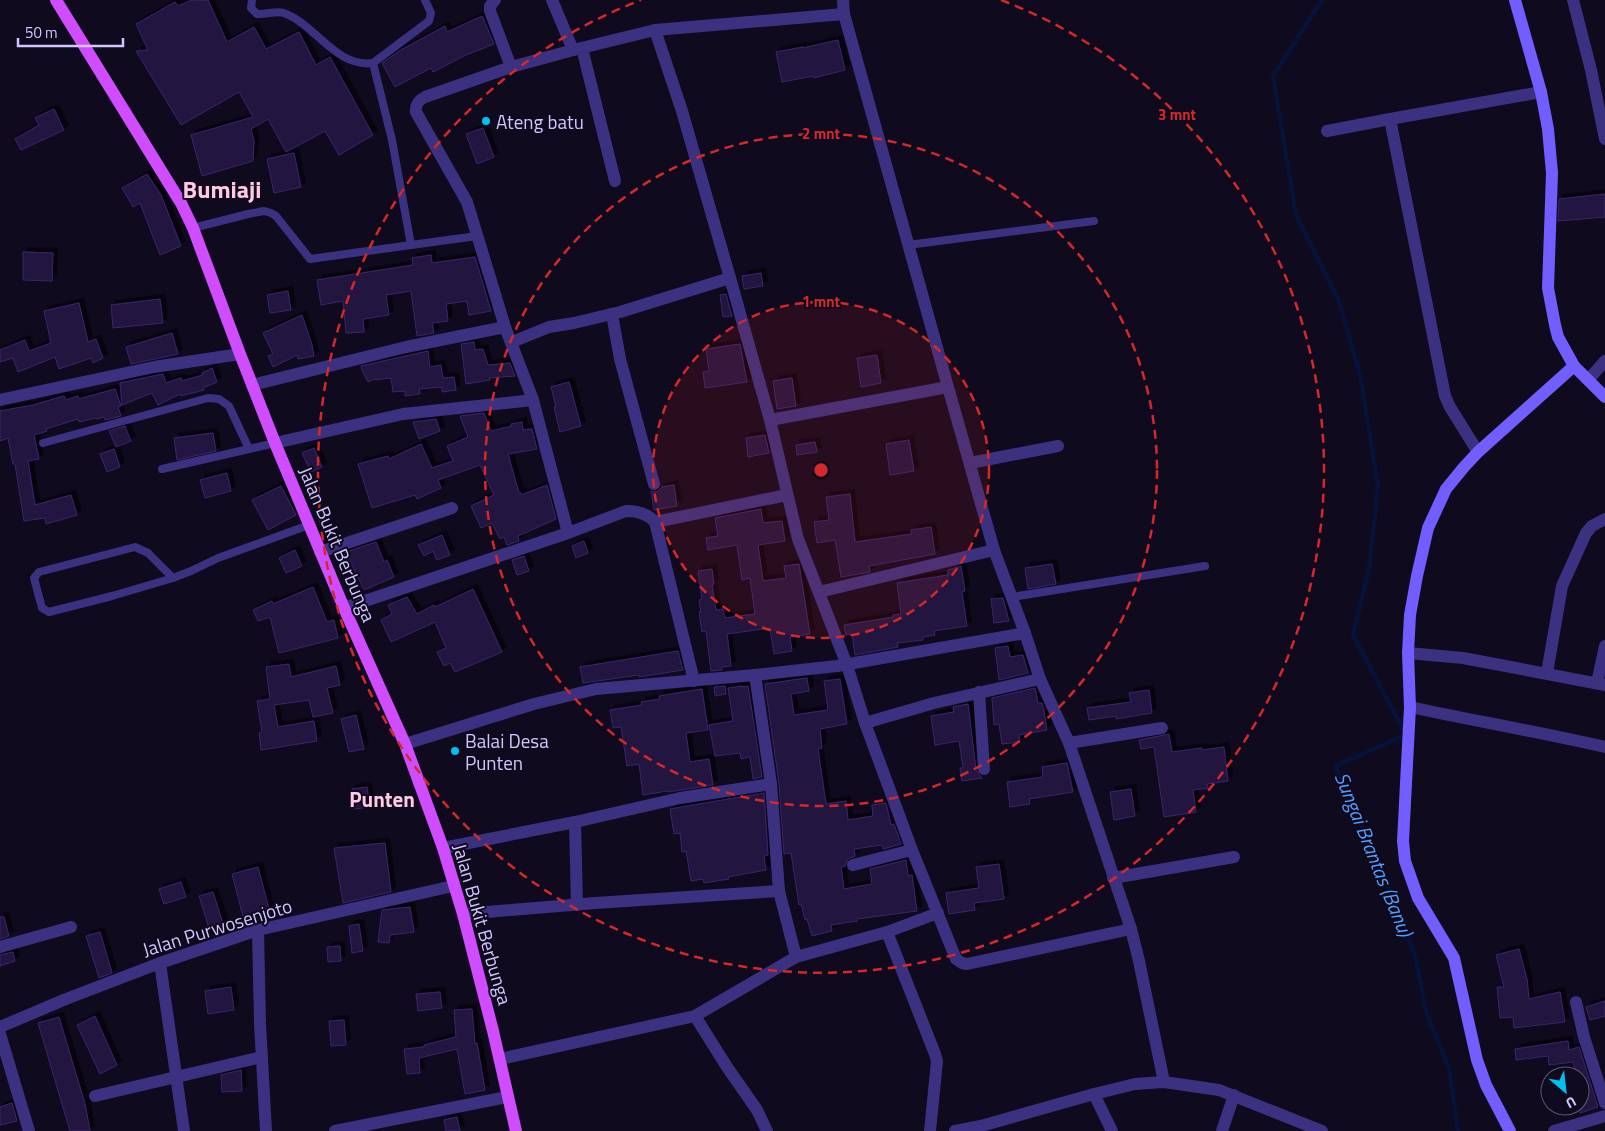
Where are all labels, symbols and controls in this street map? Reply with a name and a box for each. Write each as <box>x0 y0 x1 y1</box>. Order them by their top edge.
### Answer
scale bar <box>18 15 122 47</box>
text: 50 m <box>25 21 58 44</box>
text: 3 mnt <box>1158 103 1197 126</box>
place label: Ateng batu <box>496 107 584 136</box>
marker: Ateng batu <box>480 115 492 127</box>
text: 2 mnt <box>802 122 841 145</box>
district label: Bumiaji <box>183 171 261 207</box>
text: 1 mnt <box>802 290 841 313</box>
centre of rings <box>812 461 830 479</box>
street label: Jalan Bukit Berbunga <box>292 462 384 627</box>
place label: Balai Desa Punten <box>465 726 549 777</box>
marker: Balai Desa Punten <box>449 745 461 757</box>
water label: Sungai Brantas (Banu) <box>1327 767 1422 942</box>
district label: Punten <box>349 783 415 815</box>
street label: Jalan Bukit Berbunga <box>446 840 520 1009</box>
street label: Jalan Purwosenjoto <box>139 890 295 964</box>
north arrow <box>1540 1066 1590 1116</box>
text: U <box>1562 1091 1580 1114</box>

